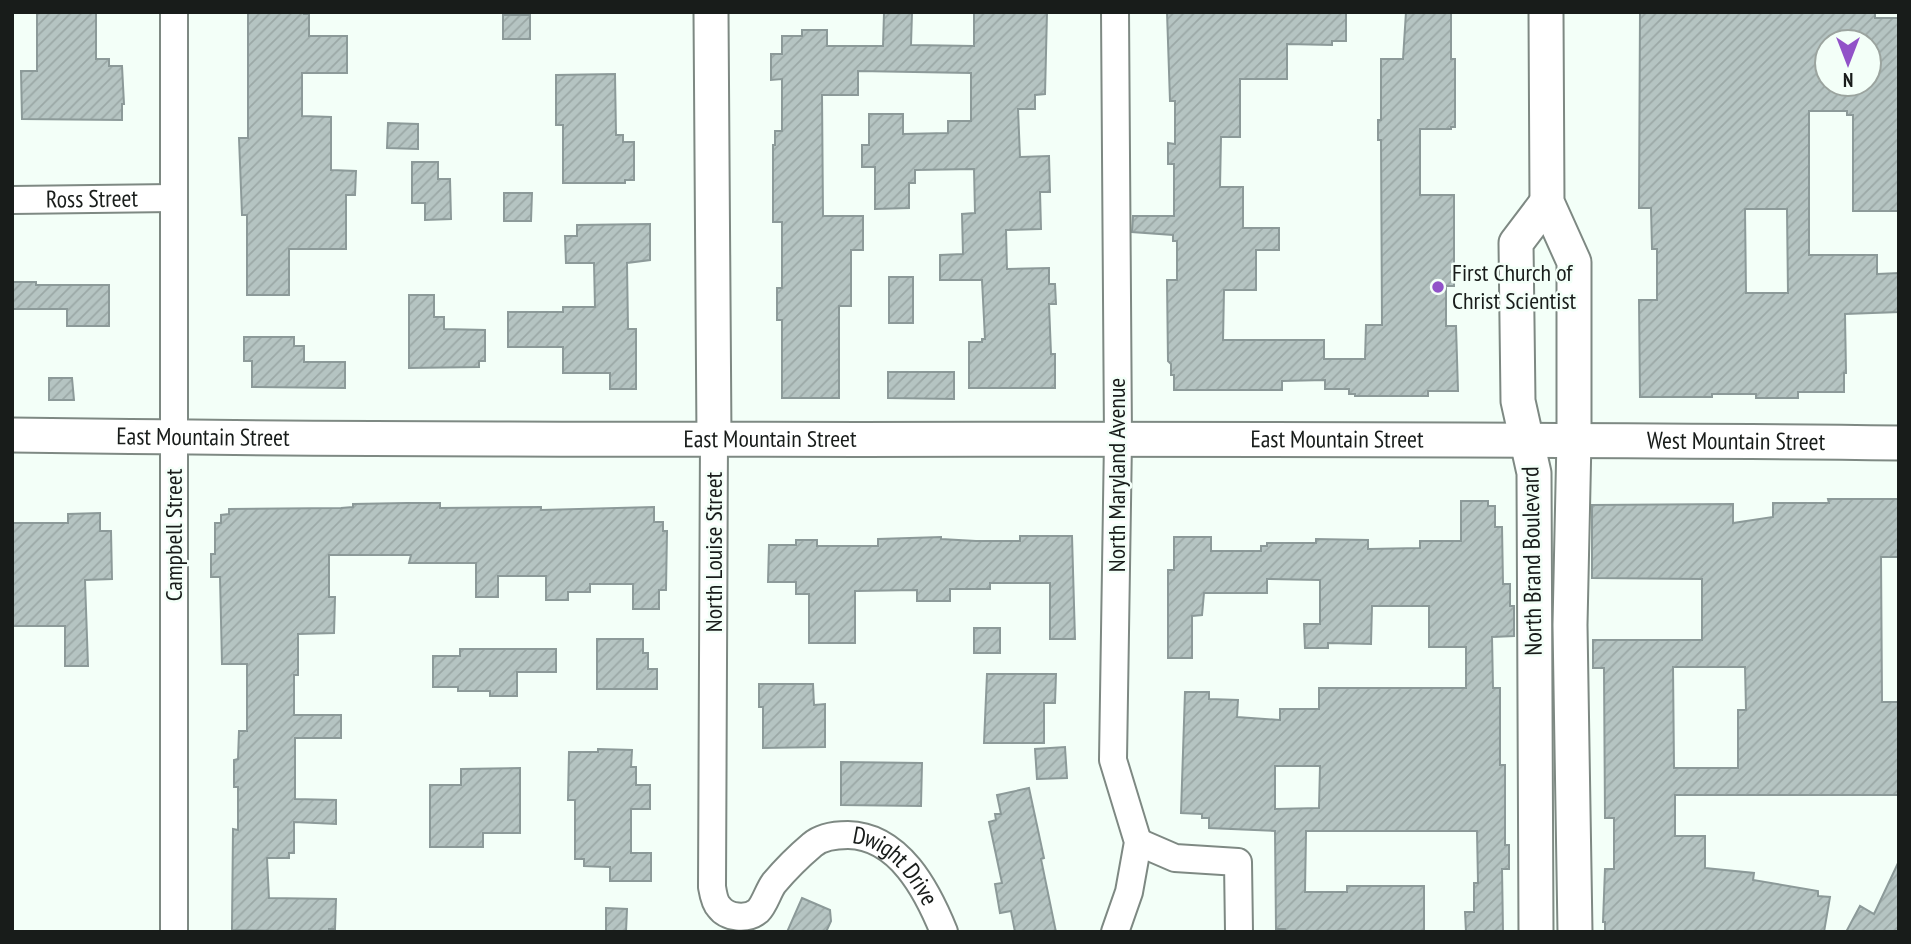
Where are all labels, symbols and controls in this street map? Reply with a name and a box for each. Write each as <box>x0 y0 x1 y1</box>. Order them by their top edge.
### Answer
north arrow <box>1813 28 1883 98</box>
text: N <box>1843 68 1853 92</box>
street label: Ross Street <box>46 182 139 215</box>
place label: First Church of Christ Scientist <box>1452 257 1577 316</box>
marker: First Church of Christ Scientist <box>1430 279 1446 295</box>
street label: North Maryland Avenue <box>1101 378 1132 572</box>
street label: East Mountain Street <box>116 420 290 453</box>
street label: East Mountain Street <box>683 423 857 454</box>
street label: East Mountain Street <box>1250 423 1424 455</box>
street label: West Mountain Street <box>1647 425 1826 457</box>
street label: North Brand Boulevard <box>1514 466 1549 656</box>
street label: Campbell Street <box>158 468 189 601</box>
street label: North Louise Street <box>698 471 729 632</box>
street label: Dwight Drive <box>850 819 945 910</box>

